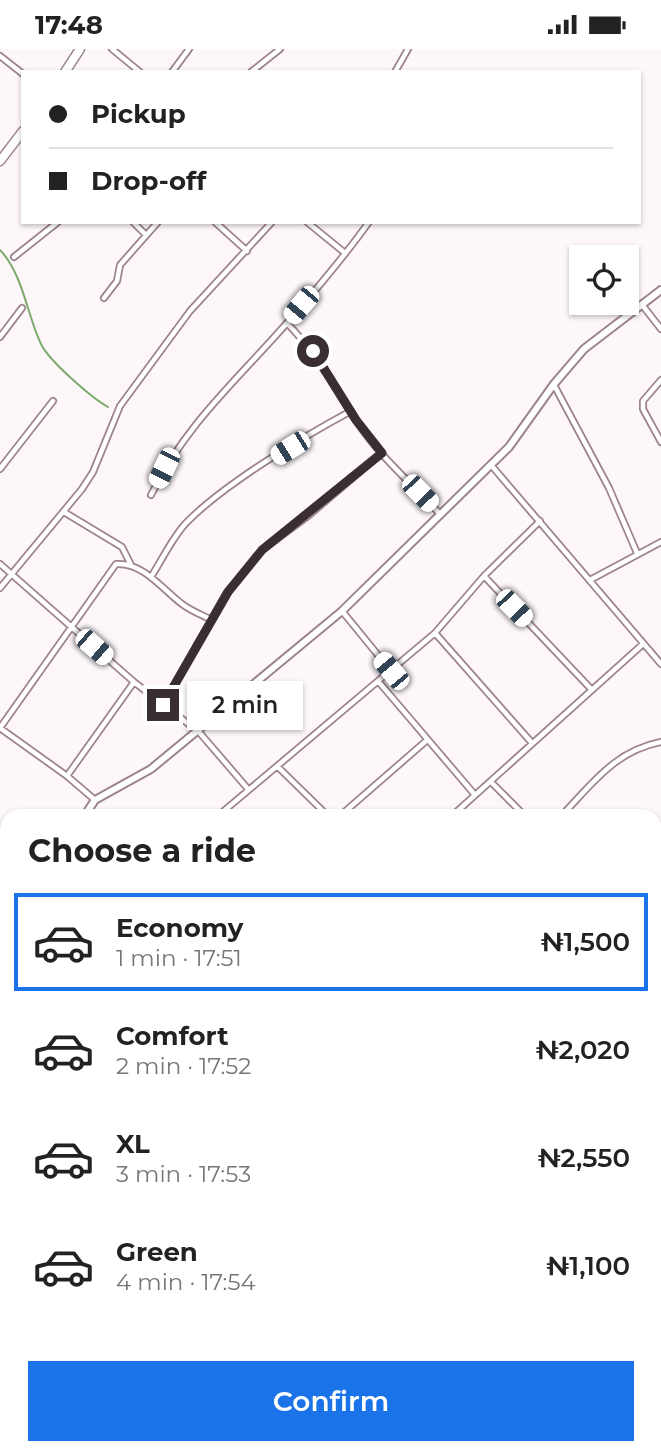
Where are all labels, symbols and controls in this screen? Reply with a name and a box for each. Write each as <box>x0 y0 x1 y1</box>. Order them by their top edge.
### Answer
text: 17:48 <box>35 9 103 41</box>
text: Pickup <box>91 98 186 130</box>
text: Drop-off <box>91 165 206 197</box>
map controls <box>569 245 639 315</box>
button: locate <box>569 245 639 315</box>
car <box>280 282 323 328</box>
route start <box>297 335 329 367</box>
car <box>267 428 314 468</box>
car <box>146 445 183 491</box>
car <box>398 471 443 515</box>
car <box>492 586 537 630</box>
car <box>72 625 117 669</box>
car <box>370 648 413 694</box>
callout: 2 min <box>188 681 303 729</box>
route end <box>147 689 179 721</box>
text: 2 min <box>212 691 278 719</box>
text: Choose a ride <box>28 831 256 870</box>
icon: car <box>32 911 95 974</box>
text: Economy <box>116 912 243 944</box>
text: ₦1,500 <box>540 926 630 958</box>
text: 1 min · 17:51 <box>116 944 242 972</box>
icon: car <box>32 1019 95 1082</box>
text: Comfort <box>116 1020 228 1052</box>
text: ₦2,020 <box>536 1034 630 1066</box>
text: 2 min · 17:52 <box>116 1052 251 1080</box>
icon: car <box>32 1127 95 1190</box>
text: XL <box>116 1128 150 1160</box>
text: ₦2,550 <box>538 1142 630 1174</box>
text: 3 min · 17:53 <box>116 1160 251 1188</box>
icon: car <box>32 1235 95 1298</box>
text: Green <box>116 1236 198 1268</box>
text: ₦1,100 <box>546 1250 630 1282</box>
text: 4 min · 17:54 <box>116 1268 256 1296</box>
button: Confirm <box>28 1361 634 1441</box>

